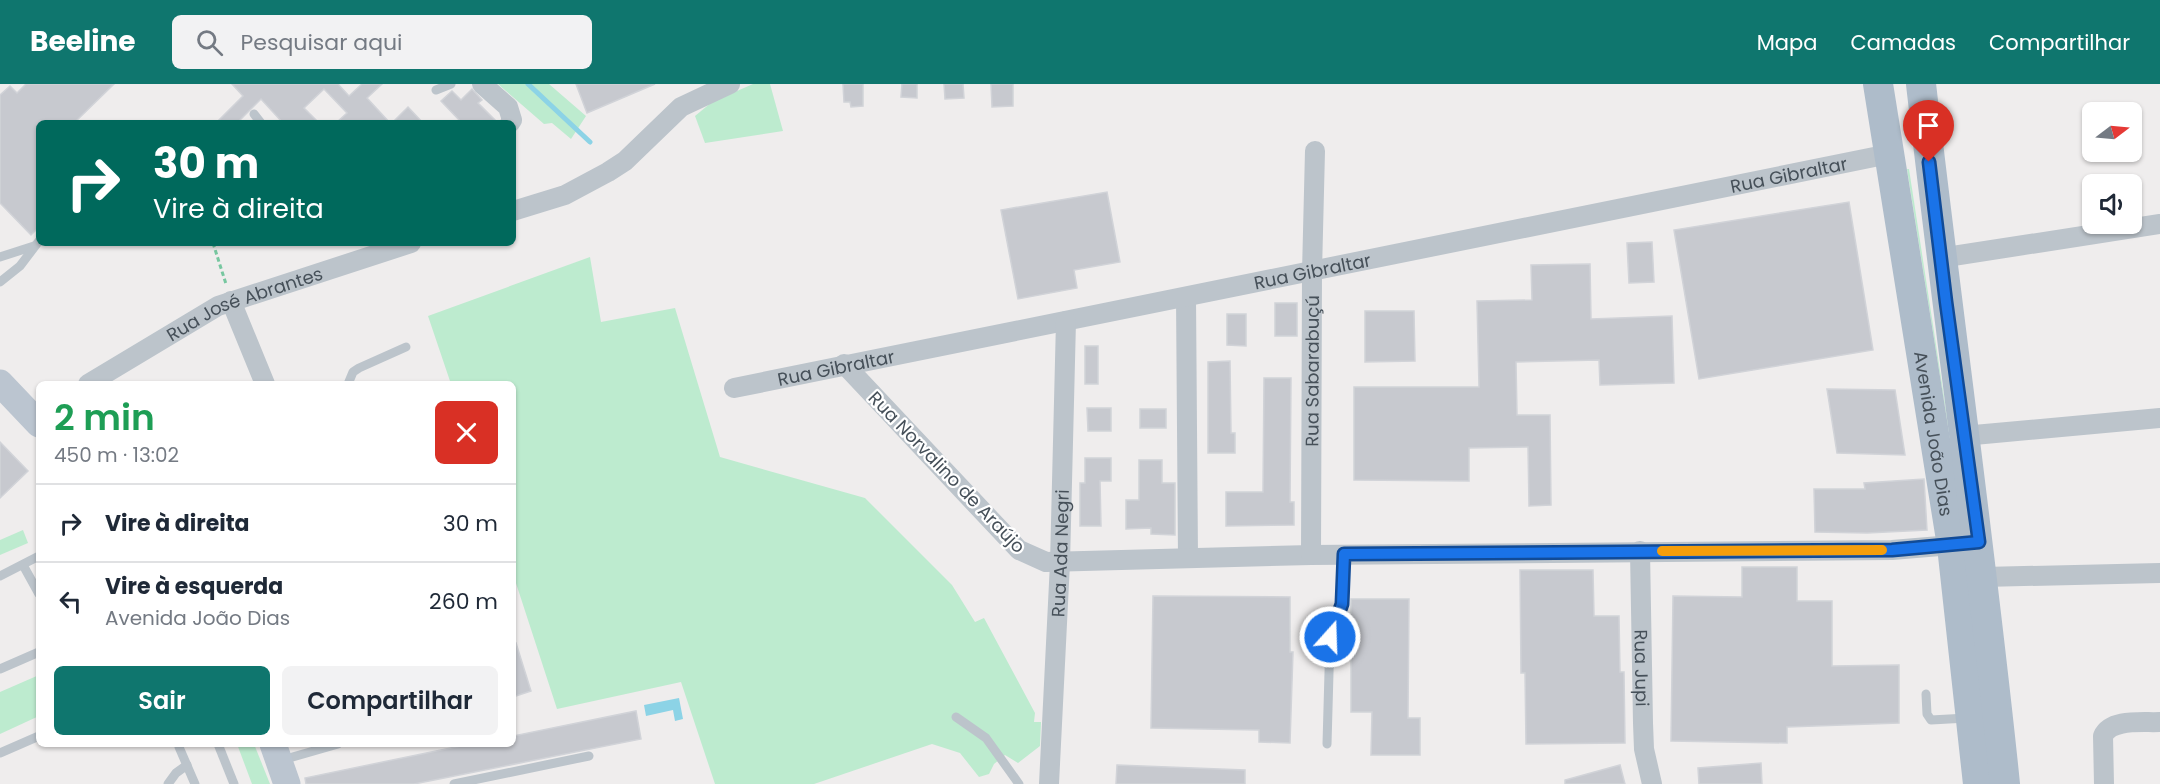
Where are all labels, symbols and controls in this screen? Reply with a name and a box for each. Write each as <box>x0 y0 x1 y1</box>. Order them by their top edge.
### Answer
search box <box>172 15 592 69</box>
text: Beeline <box>30 22 136 61</box>
icon: search <box>193 26 226 59</box>
text: Pesquisar aqui <box>241 27 403 58</box>
text: Mapa <box>1757 28 1817 57</box>
text: Camadas <box>1850 28 1956 57</box>
text: Compartilhar <box>1989 28 2130 57</box>
pin <box>1903 100 1954 162</box>
north arrow <box>2082 102 2142 162</box>
map controls <box>2082 102 2142 234</box>
icon: arrive <box>1912 109 1945 142</box>
text: 30 m <box>153 134 259 193</box>
icon: right <box>54 144 132 222</box>
street label: Rua Gibraltar <box>1728 150 1850 198</box>
button: sound <box>2082 174 2142 234</box>
text: Vire à direita <box>153 190 324 227</box>
street label: Rua Gibraltar <box>1252 247 1373 295</box>
street label: Rua José Abrantes <box>161 260 326 347</box>
street label: Rua Sabarabuçú <box>1299 295 1324 447</box>
street label: Rua Gibraltar <box>775 343 897 391</box>
street label: Avenida João Dias <box>1908 349 1960 518</box>
street label: Rua Norvalino de Araújo <box>863 386 1031 558</box>
text: 2 min <box>54 392 155 443</box>
button: close <box>435 401 498 464</box>
text: 450 m · 13:02 <box>54 441 179 469</box>
street label: Rua Ada Negri <box>1045 489 1074 618</box>
icon: right <box>54 507 87 540</box>
text: Vire à direita <box>105 508 250 539</box>
text: 30 m <box>443 508 498 539</box>
text: Vire à esquerda <box>105 571 283 602</box>
icon: left <box>54 585 87 618</box>
text: 260 m <box>429 586 498 617</box>
text: Avenida João Dias <box>105 604 290 632</box>
position arrow <box>1298 605 1362 669</box>
street label: Rua Jupi <box>1629 629 1655 707</box>
button: Sair <box>54 666 270 735</box>
button: Compartilhar <box>282 666 498 735</box>

